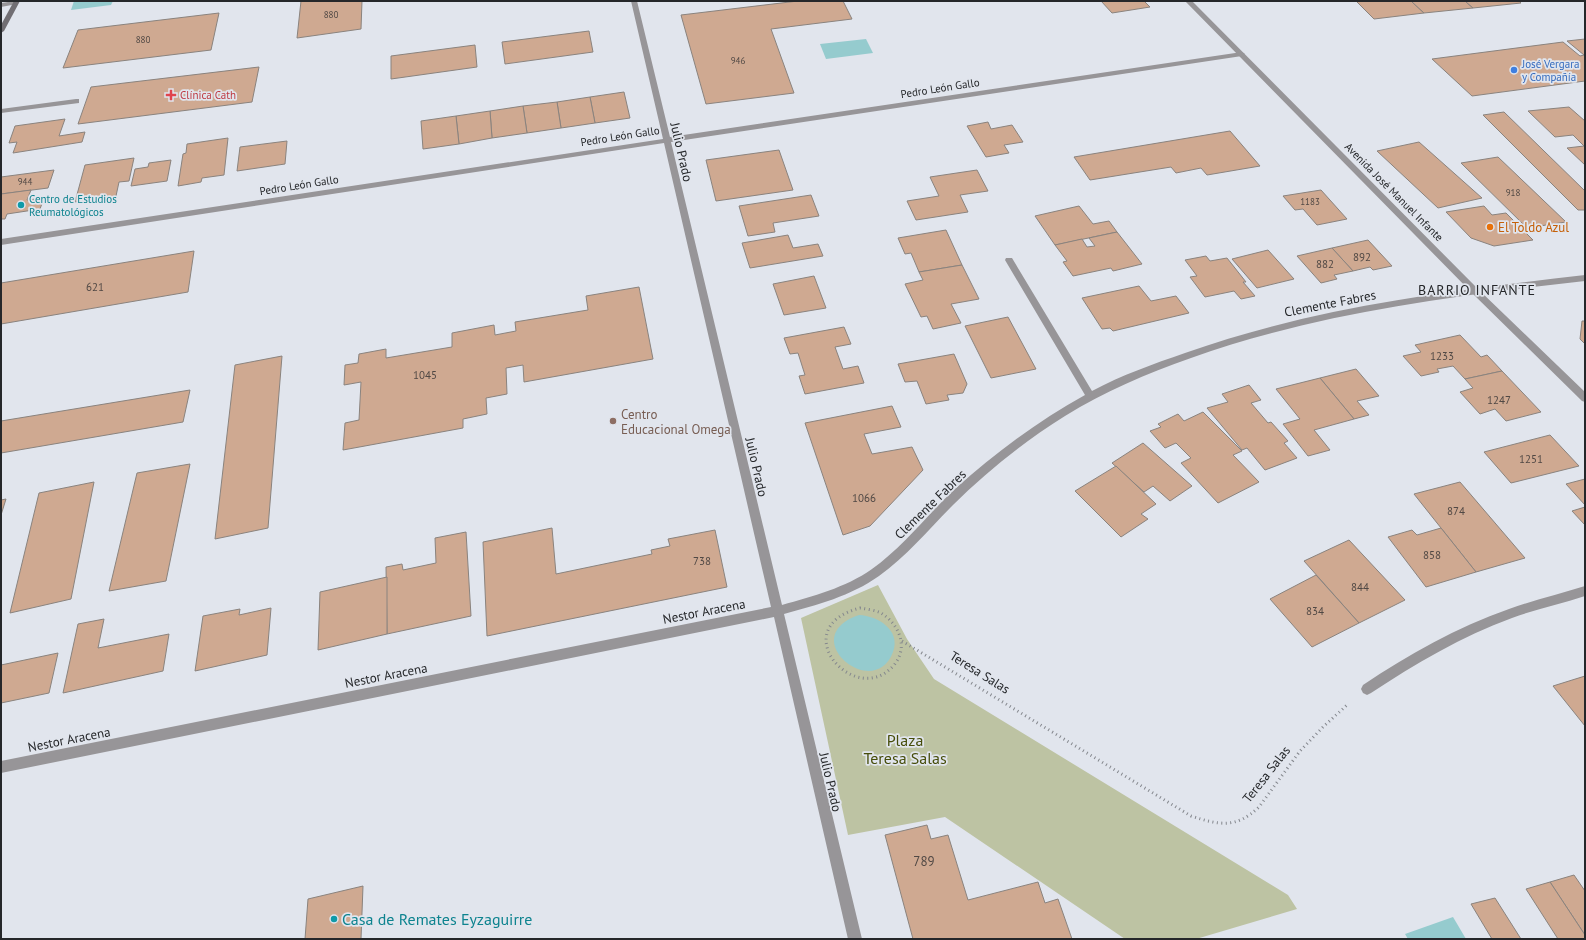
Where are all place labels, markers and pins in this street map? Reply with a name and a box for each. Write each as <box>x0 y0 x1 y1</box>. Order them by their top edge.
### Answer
place label: José Vergara y Compañía <box>1521 57 1579 84</box>
marker: José Vergara y Compañía <box>1509 65 1519 75</box>
place label: Clínica Cath <box>180 88 236 102</box>
marker: Clínica Cath <box>165 89 177 101</box>
place label: Centro de Estudios Reumatológicos <box>29 192 117 219</box>
marker: Centro de Estudios Reumatológicos <box>16 200 26 210</box>
place label: El Toldo Azul <box>1498 219 1569 236</box>
marker: El Toldo Azul <box>1485 222 1495 232</box>
place label: Centro Educacional Omega <box>621 406 731 438</box>
marker: Centro Educacional Omega <box>608 416 618 426</box>
place label: Casa de Remates Eyzaguirre <box>342 909 532 929</box>
marker: Casa de Remates Eyzaguirre <box>329 914 339 924</box>

